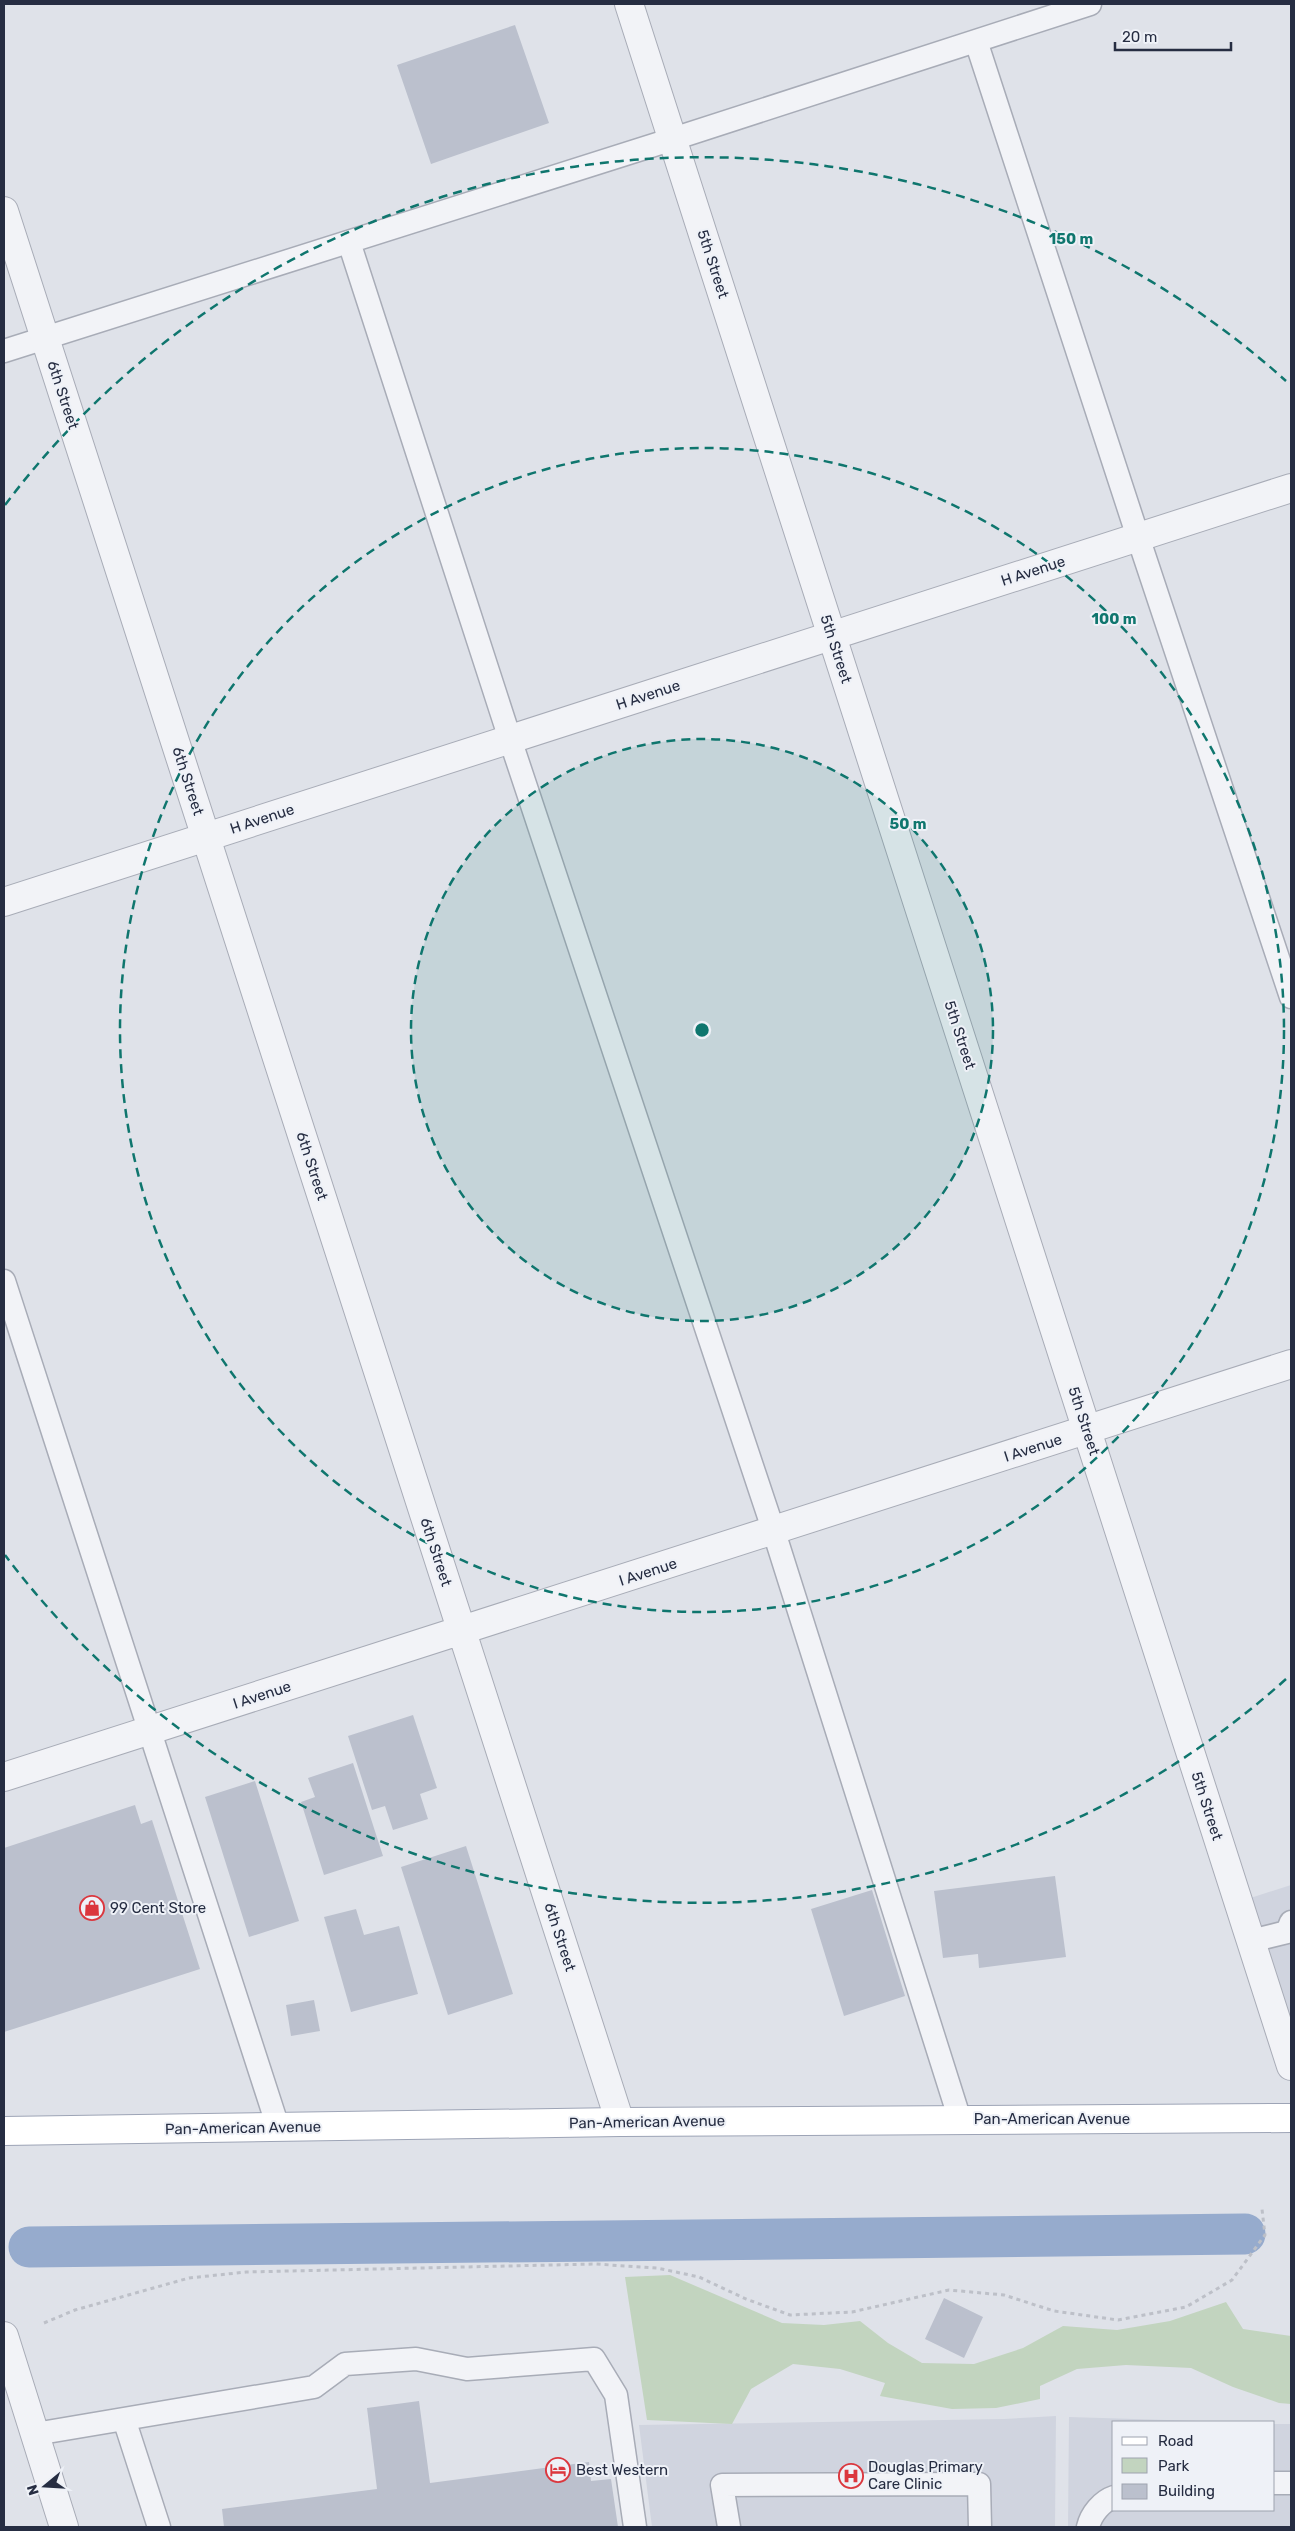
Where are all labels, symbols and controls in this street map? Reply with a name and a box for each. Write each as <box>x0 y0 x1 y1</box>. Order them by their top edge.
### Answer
scale bar <box>1115 20 1231 52</box>
text: 20 m <box>1122 28 1157 46</box>
street label: 5th Street <box>693 227 733 301</box>
text: 150 m <box>1049 230 1093 248</box>
street label: 6th Street <box>43 358 83 432</box>
street label: H Avenue <box>999 552 1067 590</box>
text: 100 m <box>1092 610 1136 628</box>
street label: 5th Street <box>816 612 856 686</box>
street label: H Avenue <box>614 676 682 714</box>
street label: 6th Street <box>168 744 208 818</box>
street label: H Avenue <box>228 800 296 838</box>
text: 50 m <box>890 815 926 833</box>
street label: 5th Street <box>940 998 980 1072</box>
centre of rings <box>693 1021 711 1039</box>
street label: 6th Street <box>292 1129 332 1203</box>
street label: 5th Street <box>1064 1384 1104 1458</box>
street label: I Avenue <box>1002 1430 1064 1466</box>
street label: 6th Street <box>416 1515 456 1589</box>
street label: I Avenue <box>617 1554 679 1590</box>
street label: I Avenue <box>231 1677 293 1713</box>
street label: 5th Street <box>1187 1769 1227 1843</box>
shop icon: 99 Cent Store <box>79 1895 105 1921</box>
place label: 99 Cent Store <box>110 1899 206 1917</box>
street label: 6th Street <box>540 1900 580 1974</box>
street label: Pan-American Avenue <box>974 2110 1130 2128</box>
street label: Pan-American Avenue <box>569 2112 725 2132</box>
street label: Pan-American Avenue <box>165 2118 321 2138</box>
legend <box>1112 2421 1275 2511</box>
text: Road <box>1158 2432 1194 2450</box>
hotel icon: Best Western <box>545 2457 571 2483</box>
text: Park <box>1158 2457 1189 2475</box>
place label: Douglas Primary Care Clinic <box>868 2458 983 2493</box>
north arrow <box>20 2461 70 2511</box>
place label: Best Western <box>576 2461 668 2479</box>
hospital icon: Douglas Primary Care Clinic <box>838 2463 864 2489</box>
text: N <box>23 2482 43 2497</box>
text: Building <box>1158 2482 1215 2500</box>

